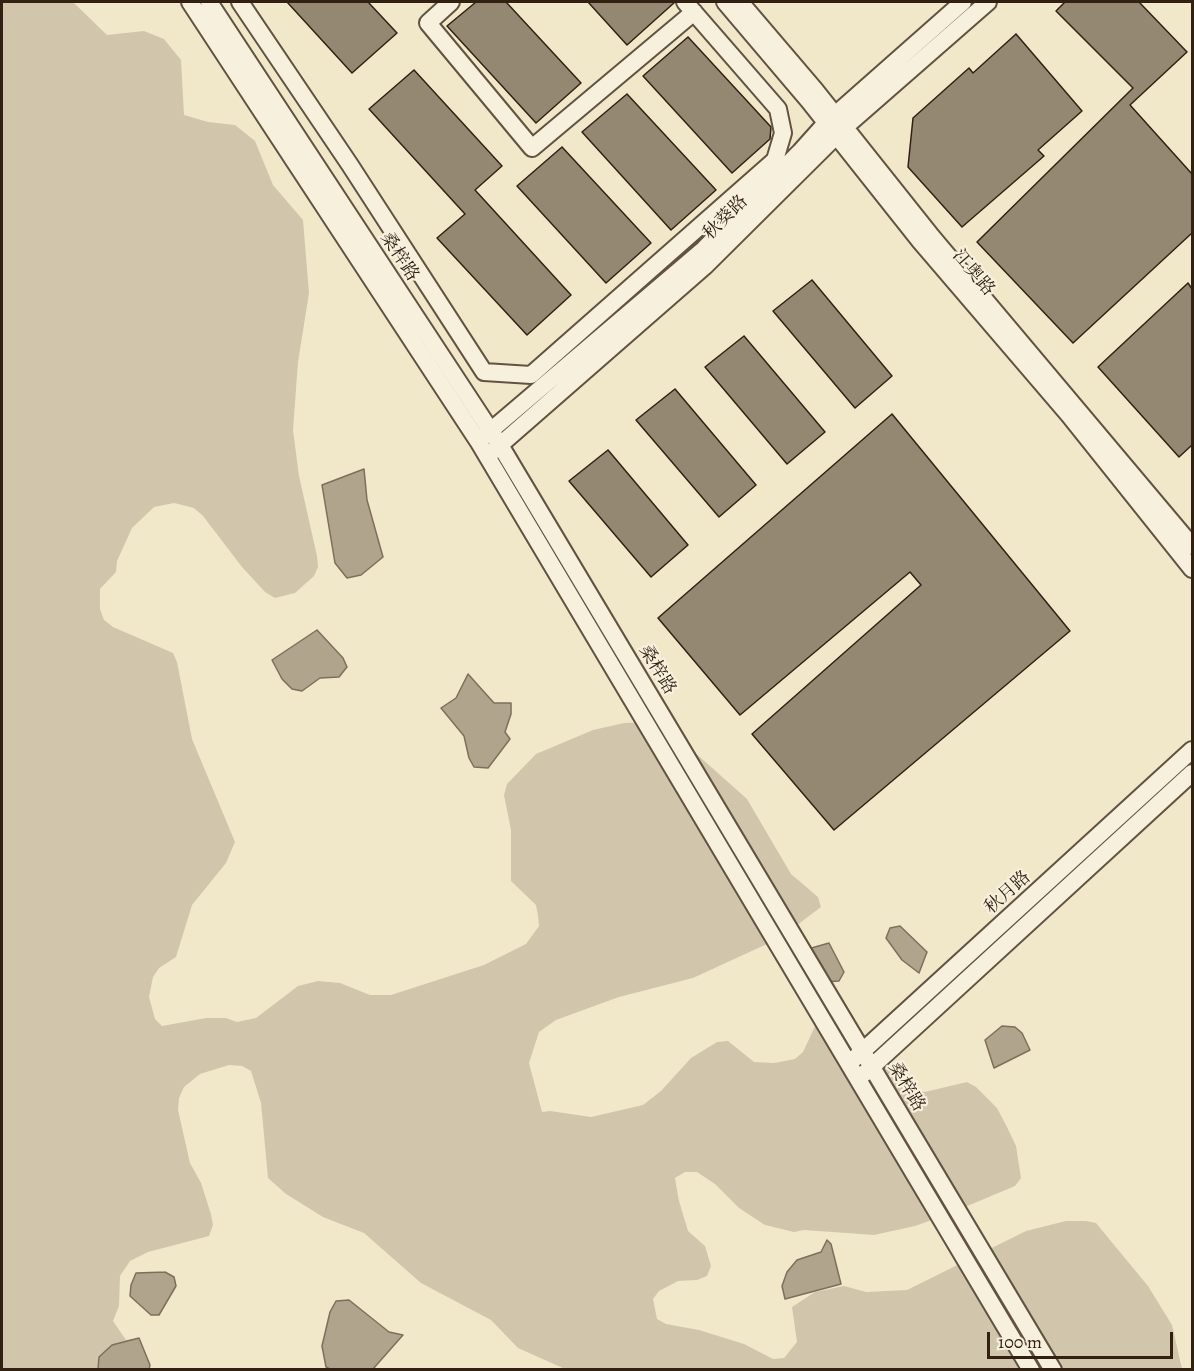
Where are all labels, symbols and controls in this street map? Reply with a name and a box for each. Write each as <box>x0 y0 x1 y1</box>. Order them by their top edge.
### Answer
street label: 秋葵路 <box>699 191 753 245</box>
street label: 桑梓路 <box>375 228 423 286</box>
street label: 江奥路 <box>947 245 999 301</box>
street label: 桑梓路 <box>634 641 680 699</box>
street label: 秋月路 <box>981 867 1035 919</box>
street label: 桑梓路 <box>883 1058 929 1116</box>
scale bar <box>990 1320 1176 1358</box>
text: 100 m <box>998 1330 1042 1354</box>

